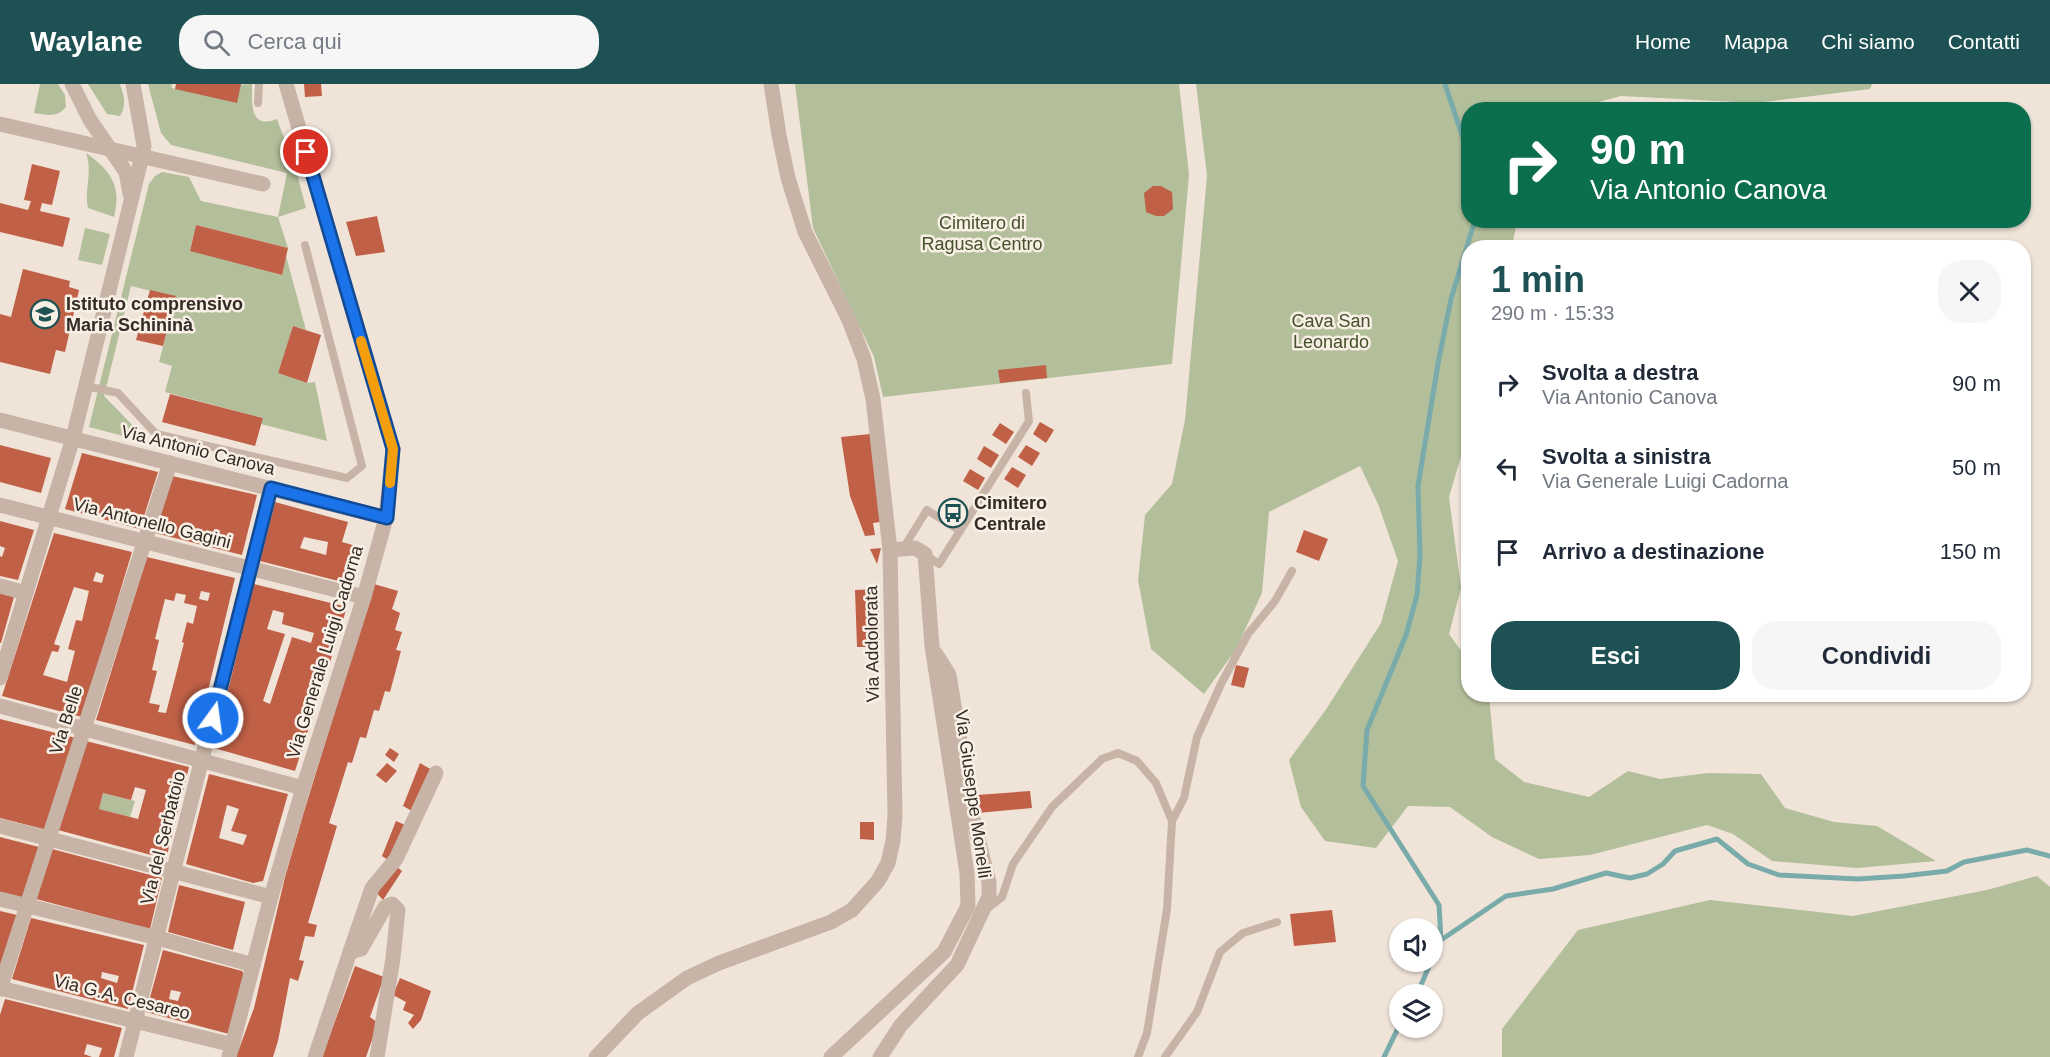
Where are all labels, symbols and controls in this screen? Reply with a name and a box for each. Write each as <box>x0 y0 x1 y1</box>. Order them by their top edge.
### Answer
search box <box>179 15 599 69</box>
text: Waylane <box>30 26 143 57</box>
icon: search <box>200 26 233 59</box>
text: Cerca qui <box>248 29 342 54</box>
text: Home <box>1635 30 1691 53</box>
text: Mappa <box>1724 30 1788 53</box>
text: Chi siamo <box>1821 30 1915 53</box>
text: Contatti <box>1948 30 2020 53</box>
pin <box>280 126 331 177</box>
icon: right <box>1491 126 1569 204</box>
text: 90 m <box>1590 126 1686 173</box>
icon: arrive <box>289 135 322 168</box>
text: Via Antonio Canova <box>1590 175 1827 205</box>
park label: Cimitero di Ragusa Centro <box>921 213 1043 254</box>
text: 1 min <box>1491 259 1585 300</box>
button: close <box>1938 260 2001 323</box>
place label: Istituto comprensivo Maria Schininà <box>66 294 243 335</box>
school or university icon: Istituto comprensivo Maria Schininà <box>29 298 61 330</box>
text: 290 m · 15:33 <box>1491 302 1614 324</box>
park label: Cava San Leonardo <box>1291 311 1371 352</box>
text: Svolta a destra <box>1542 360 1699 385</box>
icon: right <box>1491 368 1524 401</box>
text: 90 m <box>1952 371 2001 396</box>
text: Via Antonio Canova <box>1542 386 1717 408</box>
street label: Via Antonio Canova <box>119 421 278 479</box>
text: Svolta a sinistra <box>1542 444 1711 469</box>
icon: left <box>1491 452 1524 485</box>
text: 50 m <box>1952 455 2001 480</box>
text: Via Generale Luigi Cadorna <box>1542 470 1788 492</box>
place label: Cimitero Centrale <box>974 493 1047 534</box>
street label: Via Antonello Gagini <box>71 494 233 552</box>
bus stop icon: Cimitero Centrale <box>937 497 969 529</box>
icon: arrive <box>1491 536 1524 569</box>
text: Arrivo a destinazione <box>1542 539 1765 564</box>
text: 150 m <box>1940 539 2001 564</box>
street label: Via Generale Luigi Cadorna <box>283 542 367 761</box>
street label: Via Addolorata <box>861 584 883 703</box>
button: Esci <box>1491 621 1740 690</box>
button: Condividi <box>1752 621 2001 690</box>
street label: Via Belle <box>46 683 86 757</box>
position arrow <box>181 686 245 750</box>
street label: Via Giuseppe Monelli <box>951 709 995 879</box>
street label: Via del Serbatoio <box>137 769 189 907</box>
map controls <box>1389 918 1443 1038</box>
button: sound <box>1389 918 1443 972</box>
street label: Via G.A. Cesareo <box>52 970 192 1024</box>
button: layers <box>1389 984 1443 1038</box>

